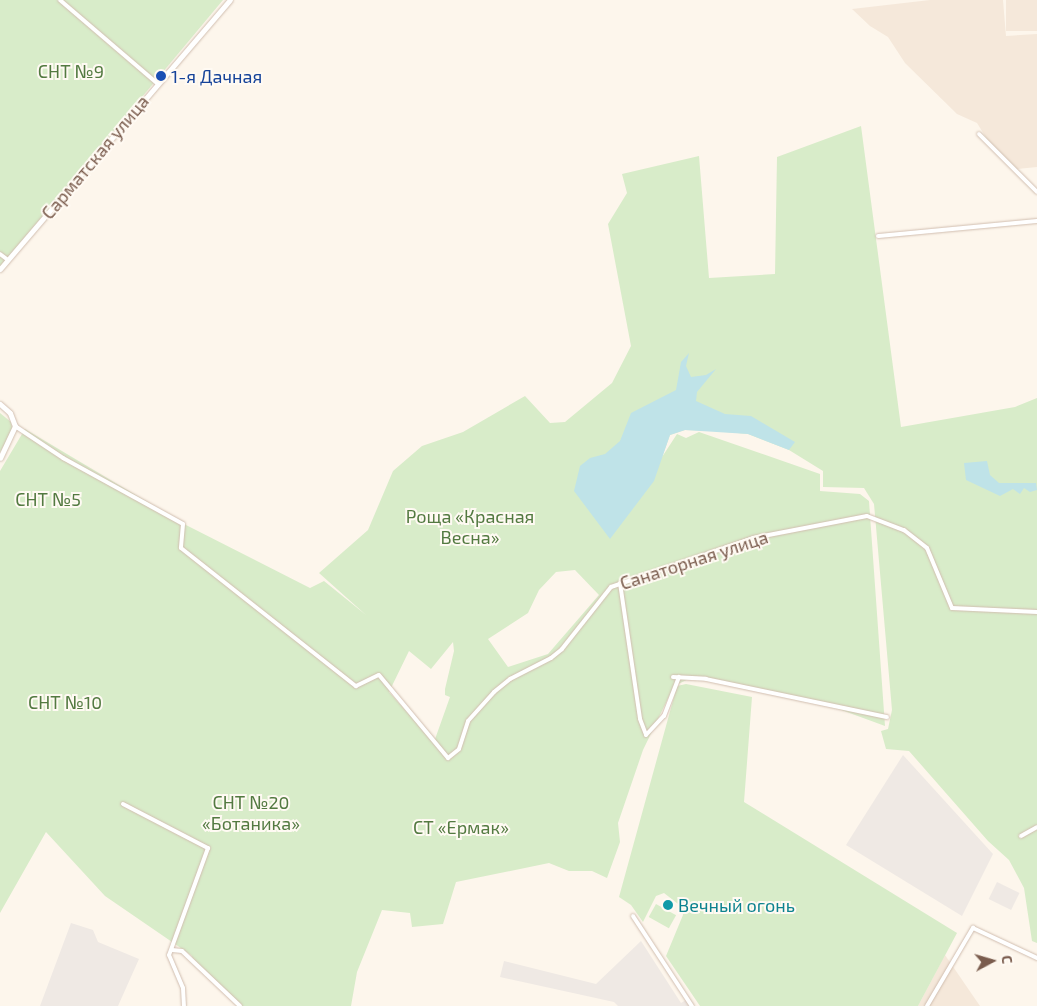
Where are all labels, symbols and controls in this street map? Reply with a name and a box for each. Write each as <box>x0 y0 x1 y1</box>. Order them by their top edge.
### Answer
park label: СНТ №9 <box>38 60 104 82</box>
place label: 1-я Дачная <box>171 65 262 87</box>
marker: 1-я Дачная <box>155 70 167 82</box>
street label: Сарматская улица <box>37 91 153 223</box>
park label: СНТ №5 <box>15 488 81 510</box>
park label: Роща «Красная Весна» <box>406 506 534 548</box>
street label: Санаторная улица <box>617 526 771 594</box>
park label: СНТ №10 <box>28 691 102 713</box>
park label: СНТ №20 «Ботаника» <box>202 792 300 834</box>
park label: СТ «Ермак» <box>413 816 509 838</box>
place label: Вечный огонь <box>678 894 795 916</box>
marker: Вечный огонь <box>662 899 674 911</box>
north arrow <box>967 936 1017 986</box>
text: С <box>999 954 1016 964</box>

